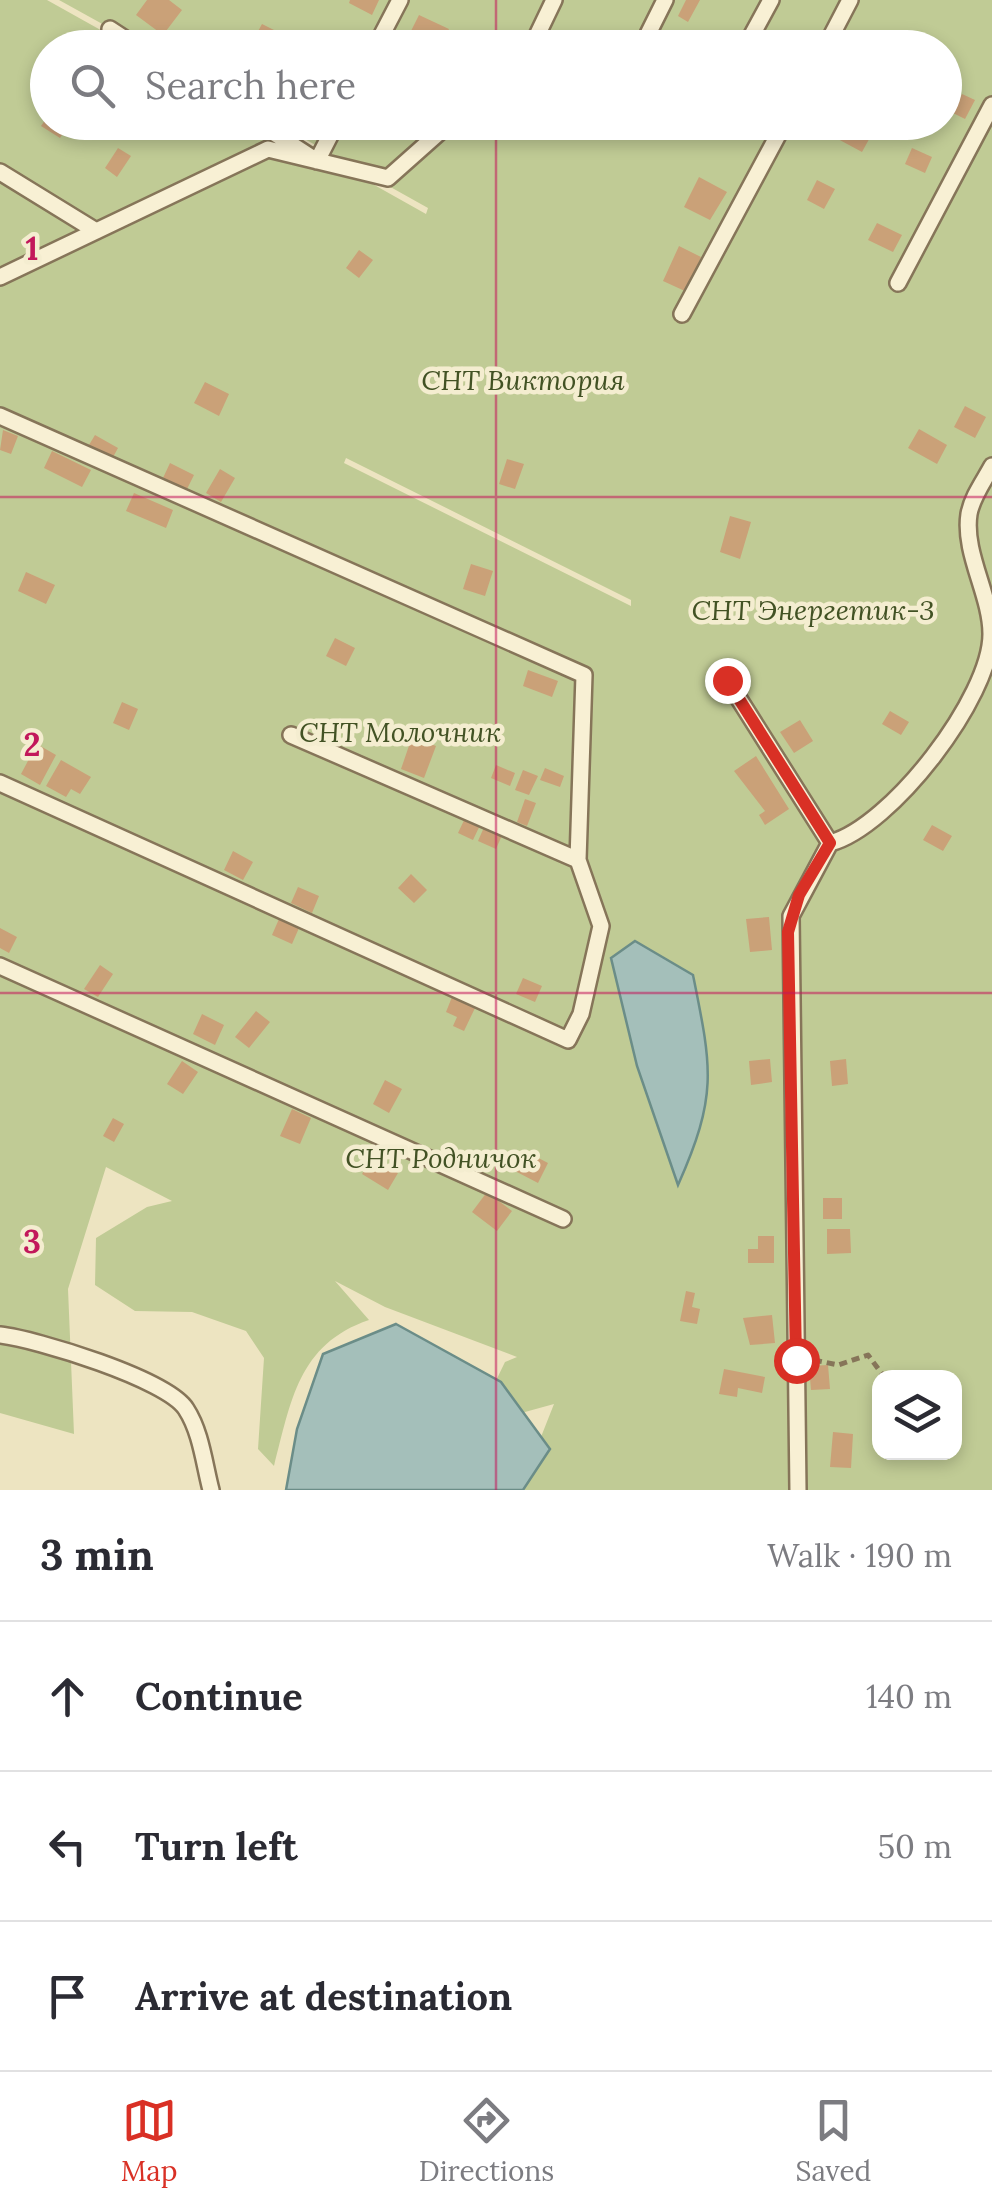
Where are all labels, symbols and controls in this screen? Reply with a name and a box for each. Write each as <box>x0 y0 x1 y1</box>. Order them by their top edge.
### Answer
search box <box>30 30 962 140</box>
icon: search <box>65 58 120 113</box>
text: Search here <box>145 61 356 109</box>
text: 1 <box>26 228 39 269</box>
park label: СНТ Виктория <box>421 362 625 398</box>
park label: СНТ Энергетик-3 <box>692 592 934 628</box>
route end <box>705 658 751 704</box>
park label: СНТ Молочник <box>299 714 501 750</box>
text: 2 <box>23 724 41 765</box>
park label: СНТ Родничок <box>345 1140 537 1176</box>
text: 3 <box>23 1221 41 1262</box>
route start <box>774 1338 820 1384</box>
map controls <box>872 1370 962 1460</box>
button: layers <box>872 1370 962 1460</box>
text: 3 min <box>40 1528 154 1582</box>
text: Walk · 190 m <box>767 1535 952 1576</box>
icon: ahead <box>40 1669 95 1724</box>
text: Continue <box>135 1672 303 1720</box>
text: 140 m <box>866 1676 952 1717</box>
icon: left <box>40 1819 95 1874</box>
text: Turn left <box>135 1822 298 1870</box>
text: 50 m <box>878 1826 952 1867</box>
icon: arrive <box>40 1969 95 2024</box>
text: Arrive at destination <box>135 1972 512 2020</box>
tab: Map <box>121 2093 178 2189</box>
tab: Directions <box>419 2093 554 2189</box>
tab: Saved <box>796 2093 871 2189</box>

